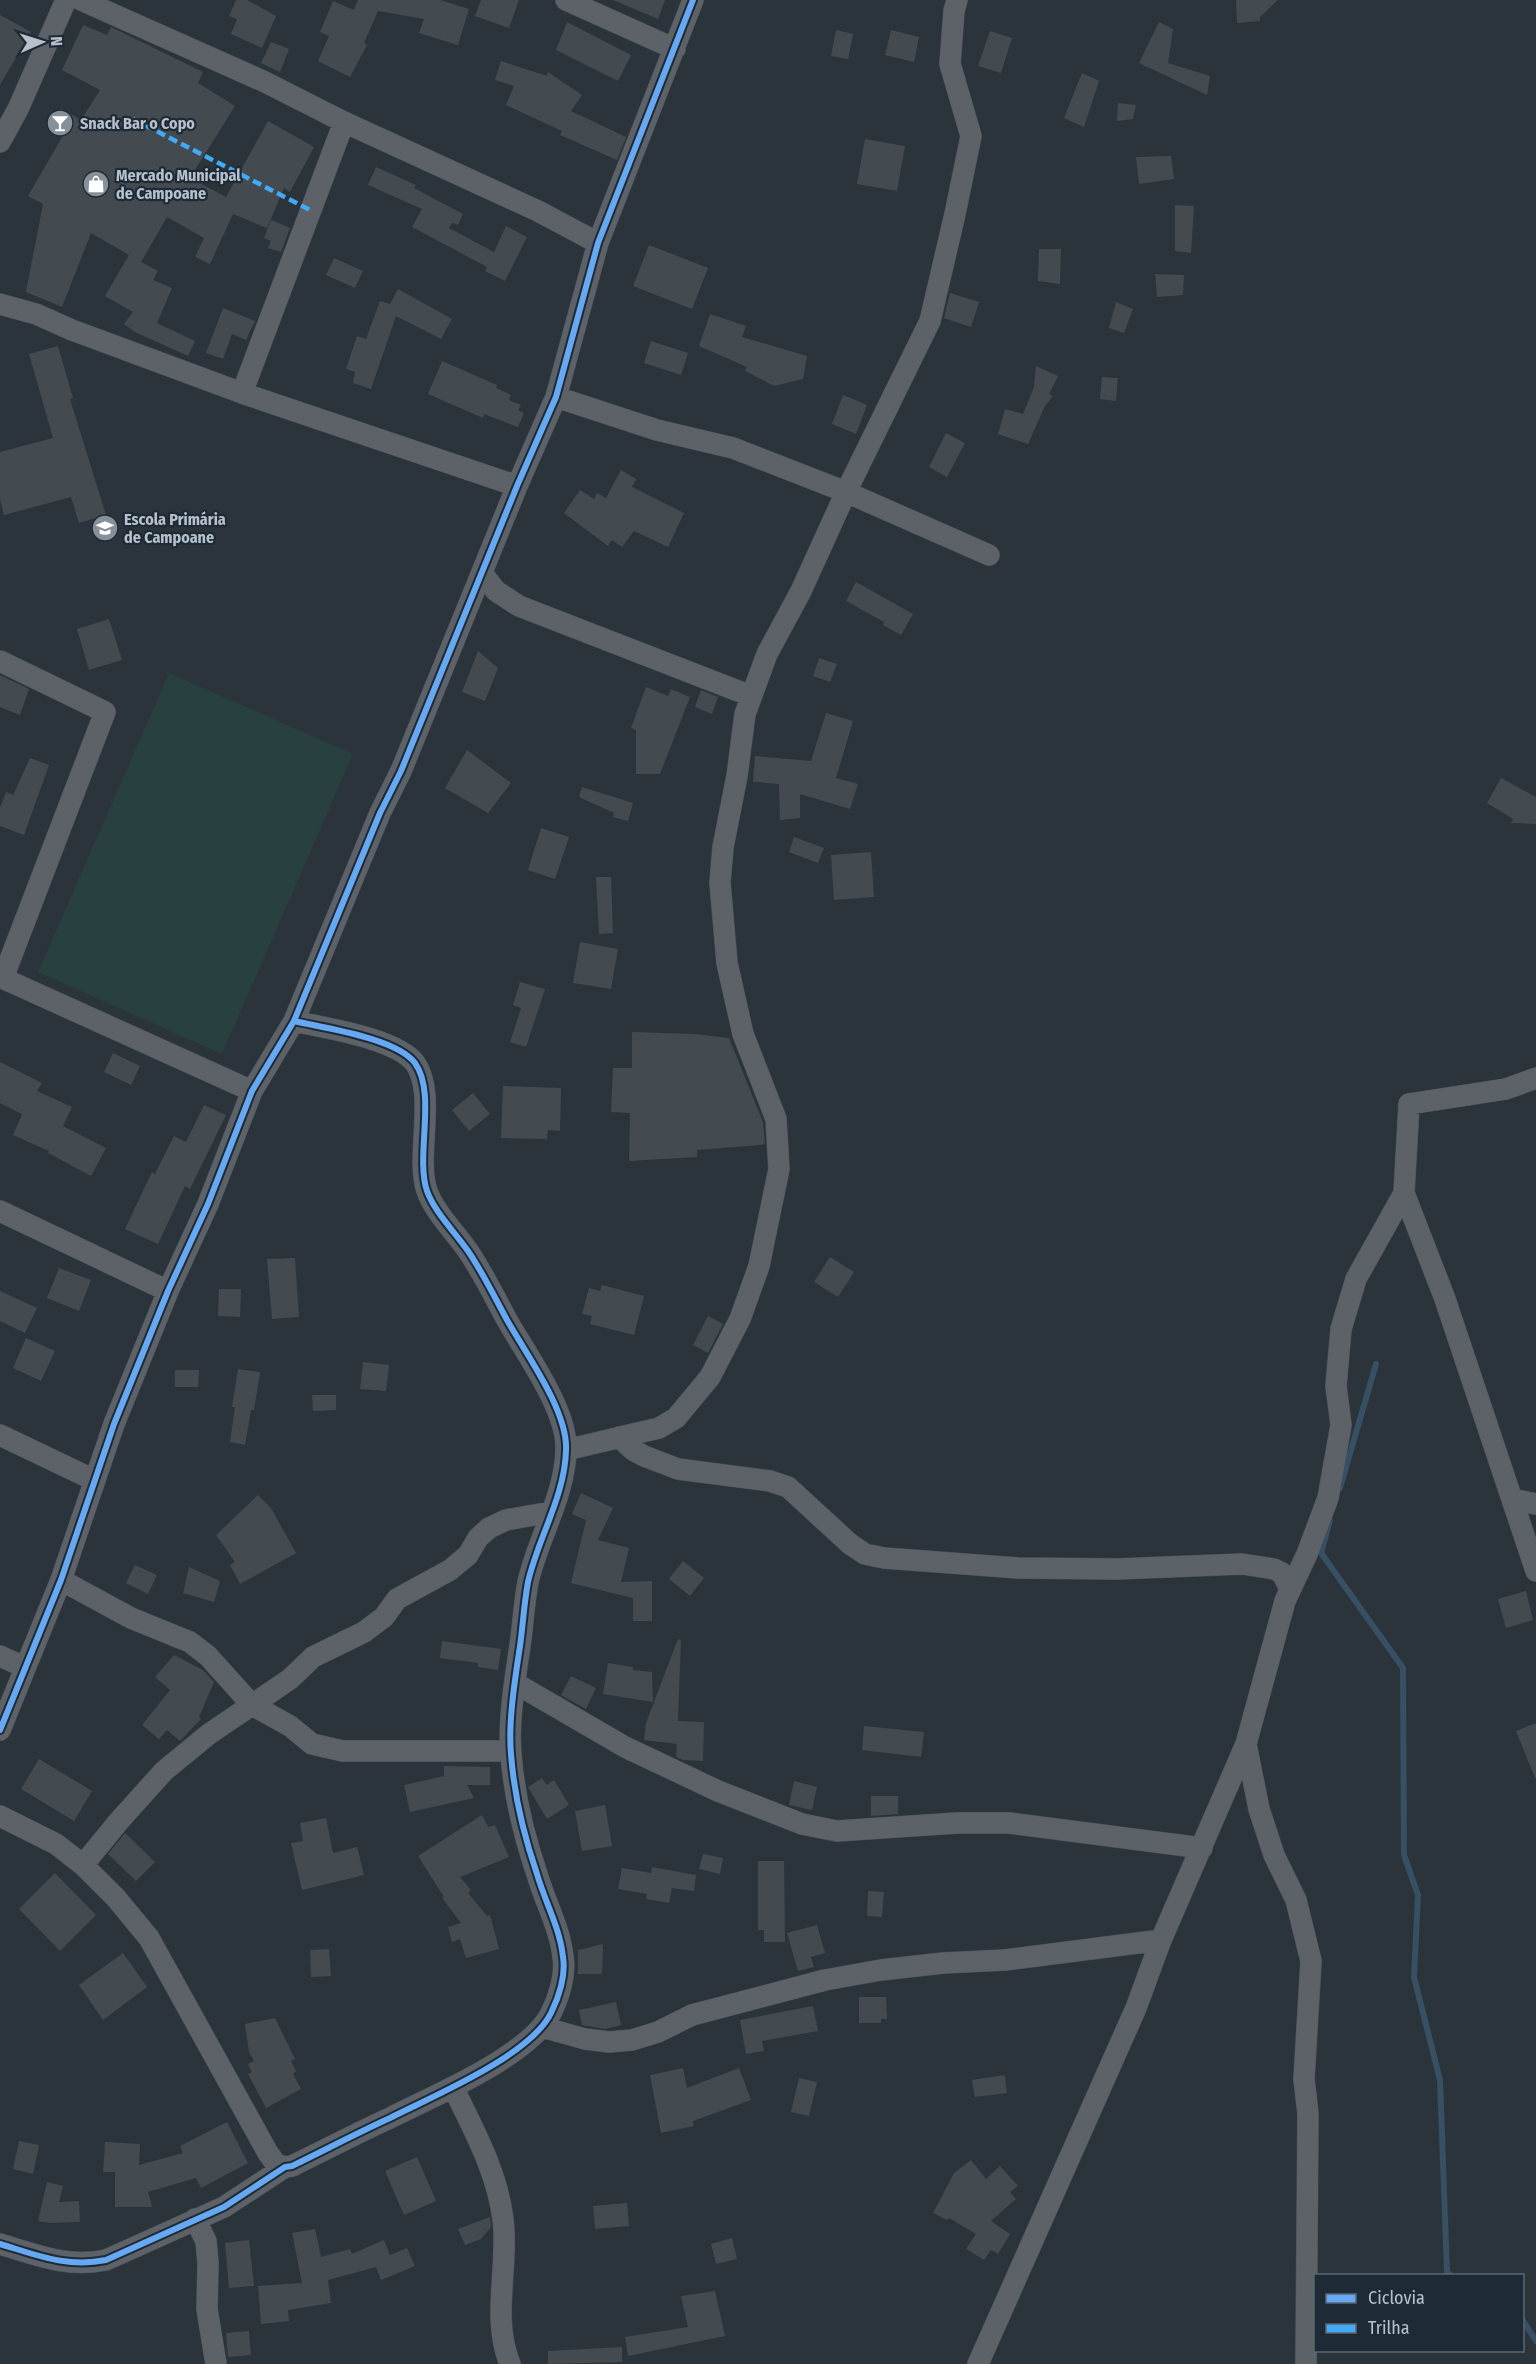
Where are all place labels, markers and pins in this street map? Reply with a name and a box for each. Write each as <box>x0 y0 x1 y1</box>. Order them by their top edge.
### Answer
bar icon: Snack Bar o Copo <box>45 108 75 138</box>
place label: Snack Bar o Copo <box>80 114 195 133</box>
place label: Mercado Municipal de Campoane <box>116 166 241 203</box>
shop icon: Mercado Municipal de Campoane <box>81 169 111 199</box>
place label: Escola Primária de Campoane <box>124 510 226 547</box>
school or university icon: Escola Primária de Campoane <box>90 513 120 543</box>

